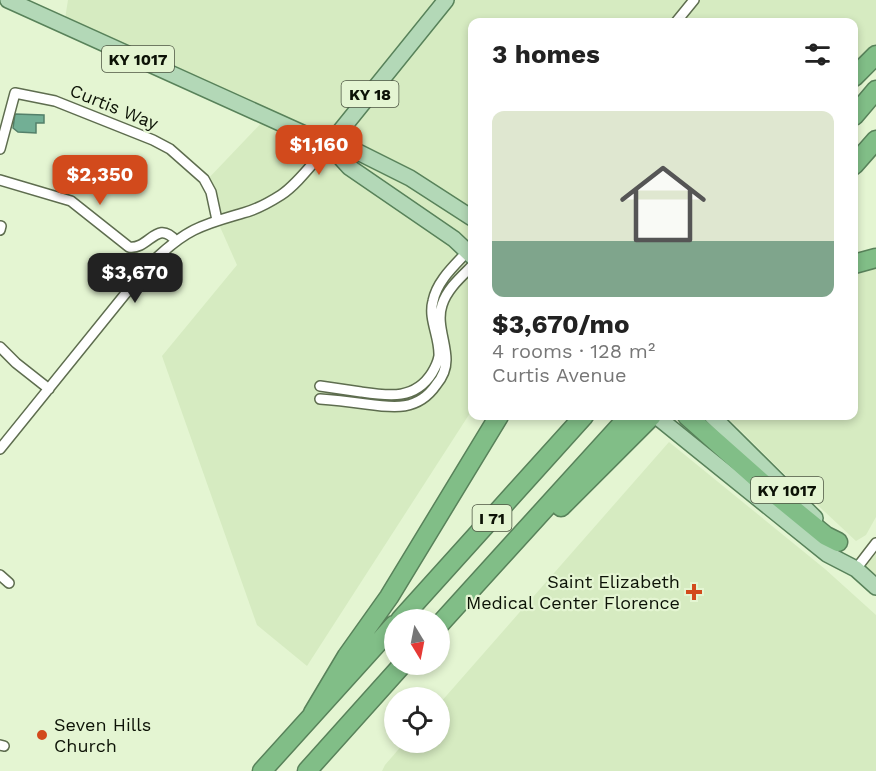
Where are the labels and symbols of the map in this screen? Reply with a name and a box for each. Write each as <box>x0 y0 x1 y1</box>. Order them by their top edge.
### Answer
road number: KY 1017 <box>102 46 174 72</box>
street label: Curtis Way <box>67 79 162 134</box>
road number: KY 18 <box>342 81 398 107</box>
pin: $1,160 <box>270 125 368 176</box>
pin: $2,350 <box>51 155 149 206</box>
pin: $3,670 <box>86 253 184 304</box>
road number: KY 1017 <box>751 477 823 503</box>
road number: I 71 <box>472 505 512 531</box>
place label: Saint Elizabeth Medical Center Florence <box>466 571 680 613</box>
marker: Saint Elizabeth Medical Center Florence <box>685 583 703 601</box>
north arrow <box>384 609 450 675</box>
place label: Seven Hills Church <box>54 714 151 756</box>
marker: Seven Hills Church <box>35 728 49 742</box>

